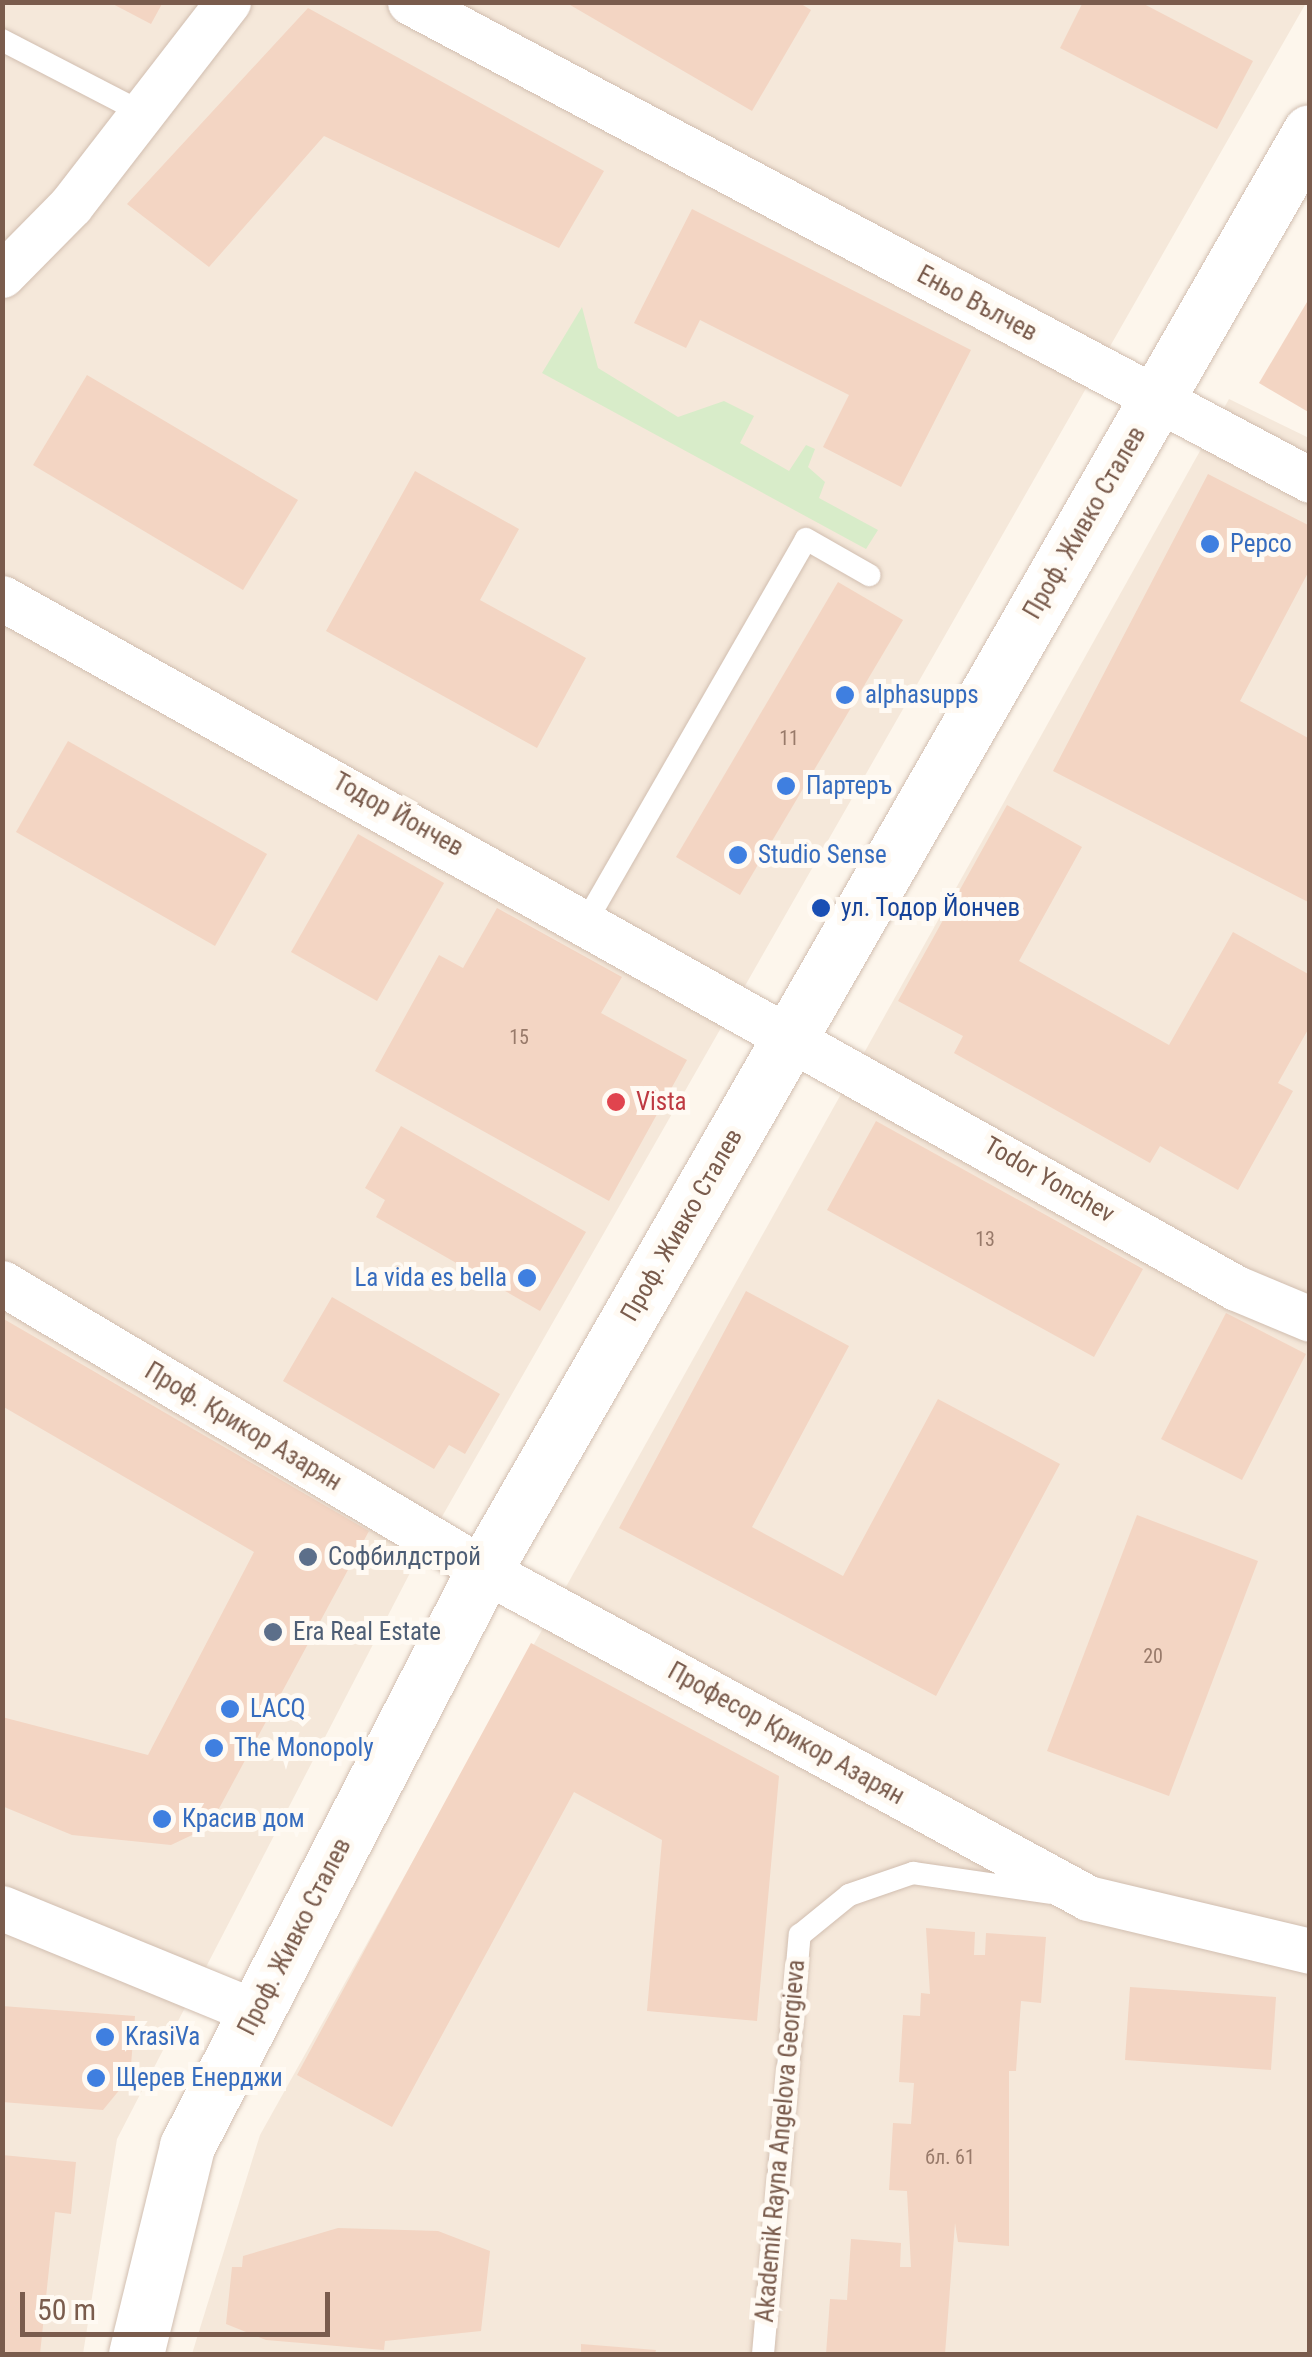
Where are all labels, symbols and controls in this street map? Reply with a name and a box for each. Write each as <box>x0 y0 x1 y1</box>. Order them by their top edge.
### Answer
street label: Еньо Вълчев <box>912 260 1042 348</box>
street label: Проф. Живко Сталев <box>1018 421 1152 625</box>
place label: Pepco <box>1230 529 1292 559</box>
marker: Pepco <box>1199 533 1221 555</box>
place label: alphasupps <box>865 680 979 710</box>
marker: alphasupps <box>834 684 856 706</box>
house number: 11 <box>779 726 799 750</box>
street label: Тодор Йончев <box>328 767 468 863</box>
place label: Партеръ <box>806 771 892 801</box>
marker: Партеръ <box>775 775 797 797</box>
place label: Studio Sense <box>758 840 887 870</box>
marker: Studio Sense <box>727 844 749 866</box>
place label: ул. Тодор Йончев <box>841 893 1021 923</box>
marker: ул. Тодор Йончев <box>810 897 832 919</box>
house number: 15 <box>509 1025 529 1049</box>
place label: Vista <box>636 1087 687 1117</box>
marker: Vista <box>605 1091 627 1113</box>
street label: Проф. Живко Сталев <box>615 1123 749 1327</box>
street label: Todor Yonchev <box>978 1131 1120 1229</box>
house number: 13 <box>975 1227 995 1251</box>
place label: La vida es bella <box>354 1263 507 1293</box>
marker: La vida es bella <box>516 1267 538 1289</box>
street label: Проф. Крикор Азарян <box>139 1356 347 1498</box>
place label: Софбилдстрой <box>328 1542 481 1572</box>
marker: Софбилдстрой <box>297 1546 319 1568</box>
place label: Era Real Estate <box>293 1617 441 1647</box>
marker: Era Real Estate <box>262 1621 284 1643</box>
house number: 20 <box>1143 1644 1163 1668</box>
street label: Професор Крикор Азарян <box>662 1656 910 1812</box>
place label: LACQ <box>250 1694 306 1724</box>
marker: LACQ <box>219 1698 241 1720</box>
place label: The Monopoly <box>234 1733 374 1763</box>
marker: The Monopoly <box>203 1737 225 1759</box>
place label: Красив дом <box>182 1804 305 1834</box>
marker: Красив дом <box>151 1808 173 1830</box>
street label: Проф. Живко Сталев <box>232 1833 358 2041</box>
street label: Akademik Rayna Angelova Georgieva <box>750 1958 812 2324</box>
place label: KrasiVa <box>125 2022 200 2052</box>
marker: KrasiVa <box>94 2026 116 2048</box>
place label: Щерев Енерджи <box>116 2063 283 2093</box>
marker: Щерев Енерджи <box>85 2067 107 2089</box>
house number: бл. 61 <box>925 2145 975 2169</box>
scale bar <box>25 2272 335 2334</box>
text: 50 m <box>37 2292 96 2327</box>

